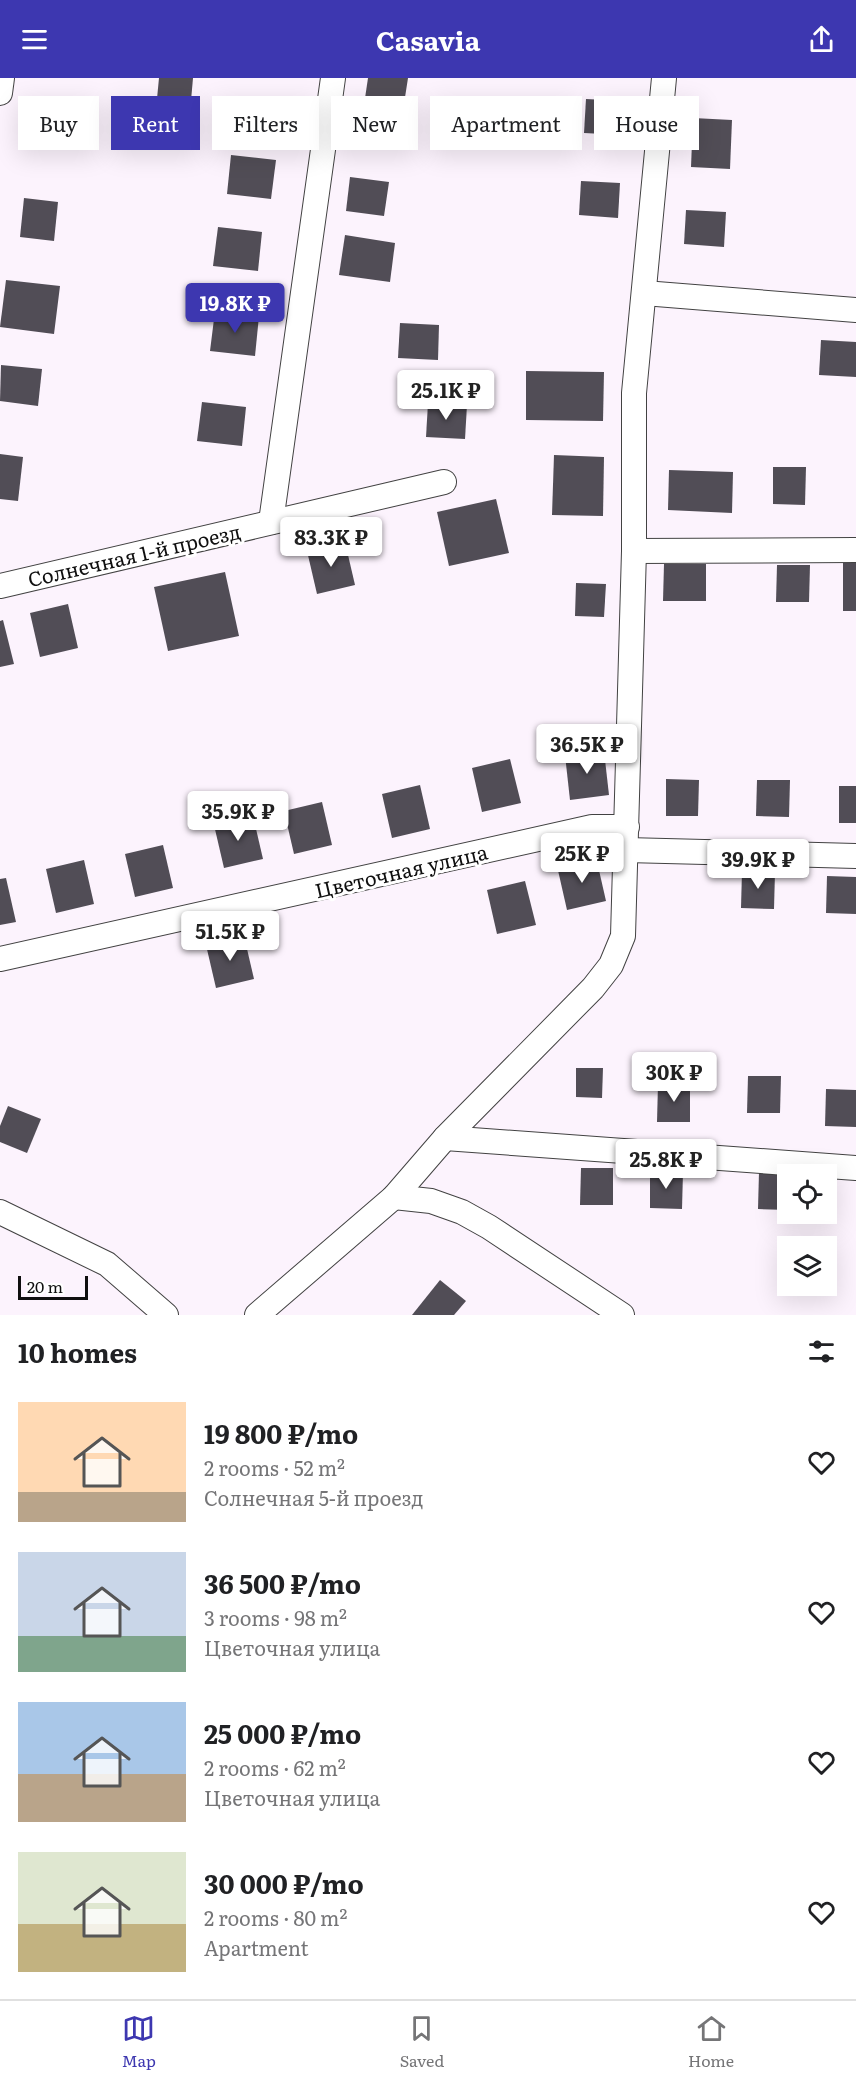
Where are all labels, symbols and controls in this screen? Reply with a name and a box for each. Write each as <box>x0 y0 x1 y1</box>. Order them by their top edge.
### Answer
text: Casavia <box>376 19 480 59</box>
icon: menu <box>18 23 51 56</box>
icon: share <box>805 23 838 56</box>
chip: Buy <box>18 96 99 150</box>
chip: Rent <box>111 96 200 150</box>
chip: Filters <box>212 96 319 150</box>
chip: New <box>331 96 418 150</box>
chip: Apartment <box>430 96 582 150</box>
chip: House <box>594 96 699 150</box>
pin: 19.8K ₽ <box>180 283 290 334</box>
text: 19.8K ₽ <box>200 287 271 317</box>
pin: 25.1K ₽ <box>391 370 501 421</box>
text: 25.1K ₽ <box>411 374 481 404</box>
street label: Солнечная 1-й проезд <box>25 515 243 593</box>
pin: 83.3K ₽ <box>276 517 386 568</box>
text: 83.3K ₽ <box>294 521 368 551</box>
pin: 36.5K ₽ <box>532 724 642 775</box>
text: 36.5K ₽ <box>550 728 624 758</box>
pin: 35.9K ₽ <box>183 791 293 842</box>
text: 35.9K ₽ <box>201 795 275 825</box>
pin: 25K ₽ <box>540 833 624 884</box>
street label: Цветочная улица <box>312 836 490 904</box>
text: 25K ₽ <box>555 837 609 867</box>
pin: 39.9K ₽ <box>703 839 813 890</box>
text: 39.9K ₽ <box>721 843 795 873</box>
pin: 51.5K ₽ <box>175 911 285 962</box>
text: 51.5K ₽ <box>195 915 265 945</box>
pin: 30K ₽ <box>632 1052 716 1103</box>
text: 30K ₽ <box>646 1056 702 1086</box>
pin: 25.8K ₽ <box>611 1139 721 1190</box>
text: 25.8K ₽ <box>630 1143 702 1173</box>
map controls <box>777 1164 837 1296</box>
button: locate <box>777 1164 837 1224</box>
button: layers <box>777 1236 837 1296</box>
scale bar <box>18 1273 88 1300</box>
text: 20 m <box>27 1274 63 1298</box>
text: 10 homes <box>18 1332 137 1371</box>
icon: filters <box>805 1335 838 1368</box>
text: 19 800 ₽/mo <box>204 1413 358 1452</box>
icon: home <box>66 1426 138 1498</box>
icon: heart <box>805 1446 838 1479</box>
text: 2 rooms · 52 m² <box>204 1452 345 1482</box>
text: Солнечная 5-й проезд <box>204 1482 423 1512</box>
text: 36 500 ₽/mo <box>204 1563 361 1602</box>
icon: home <box>66 1576 138 1648</box>
icon: heart <box>805 1596 838 1629</box>
text: 3 rooms · 98 m² <box>204 1602 347 1632</box>
text: Цветочная улица <box>204 1632 380 1662</box>
text: 25 000 ₽/mo <box>204 1713 361 1752</box>
icon: home <box>66 1726 138 1798</box>
icon: heart <box>805 1746 838 1779</box>
text: 2 rooms · 62 m² <box>204 1752 346 1782</box>
text: Цветочная улица <box>204 1782 380 1812</box>
text: 30 000 ₽/mo <box>204 1863 364 1902</box>
icon: home <box>66 1876 138 1948</box>
icon: heart <box>805 1896 838 1929</box>
text: 2 rooms · 80 m² <box>204 1902 347 1932</box>
text: Apartment <box>204 1932 309 1962</box>
tab: Map <box>122 2012 156 2072</box>
tab: Saved <box>400 2012 444 2072</box>
tab: Home <box>688 2012 734 2072</box>

